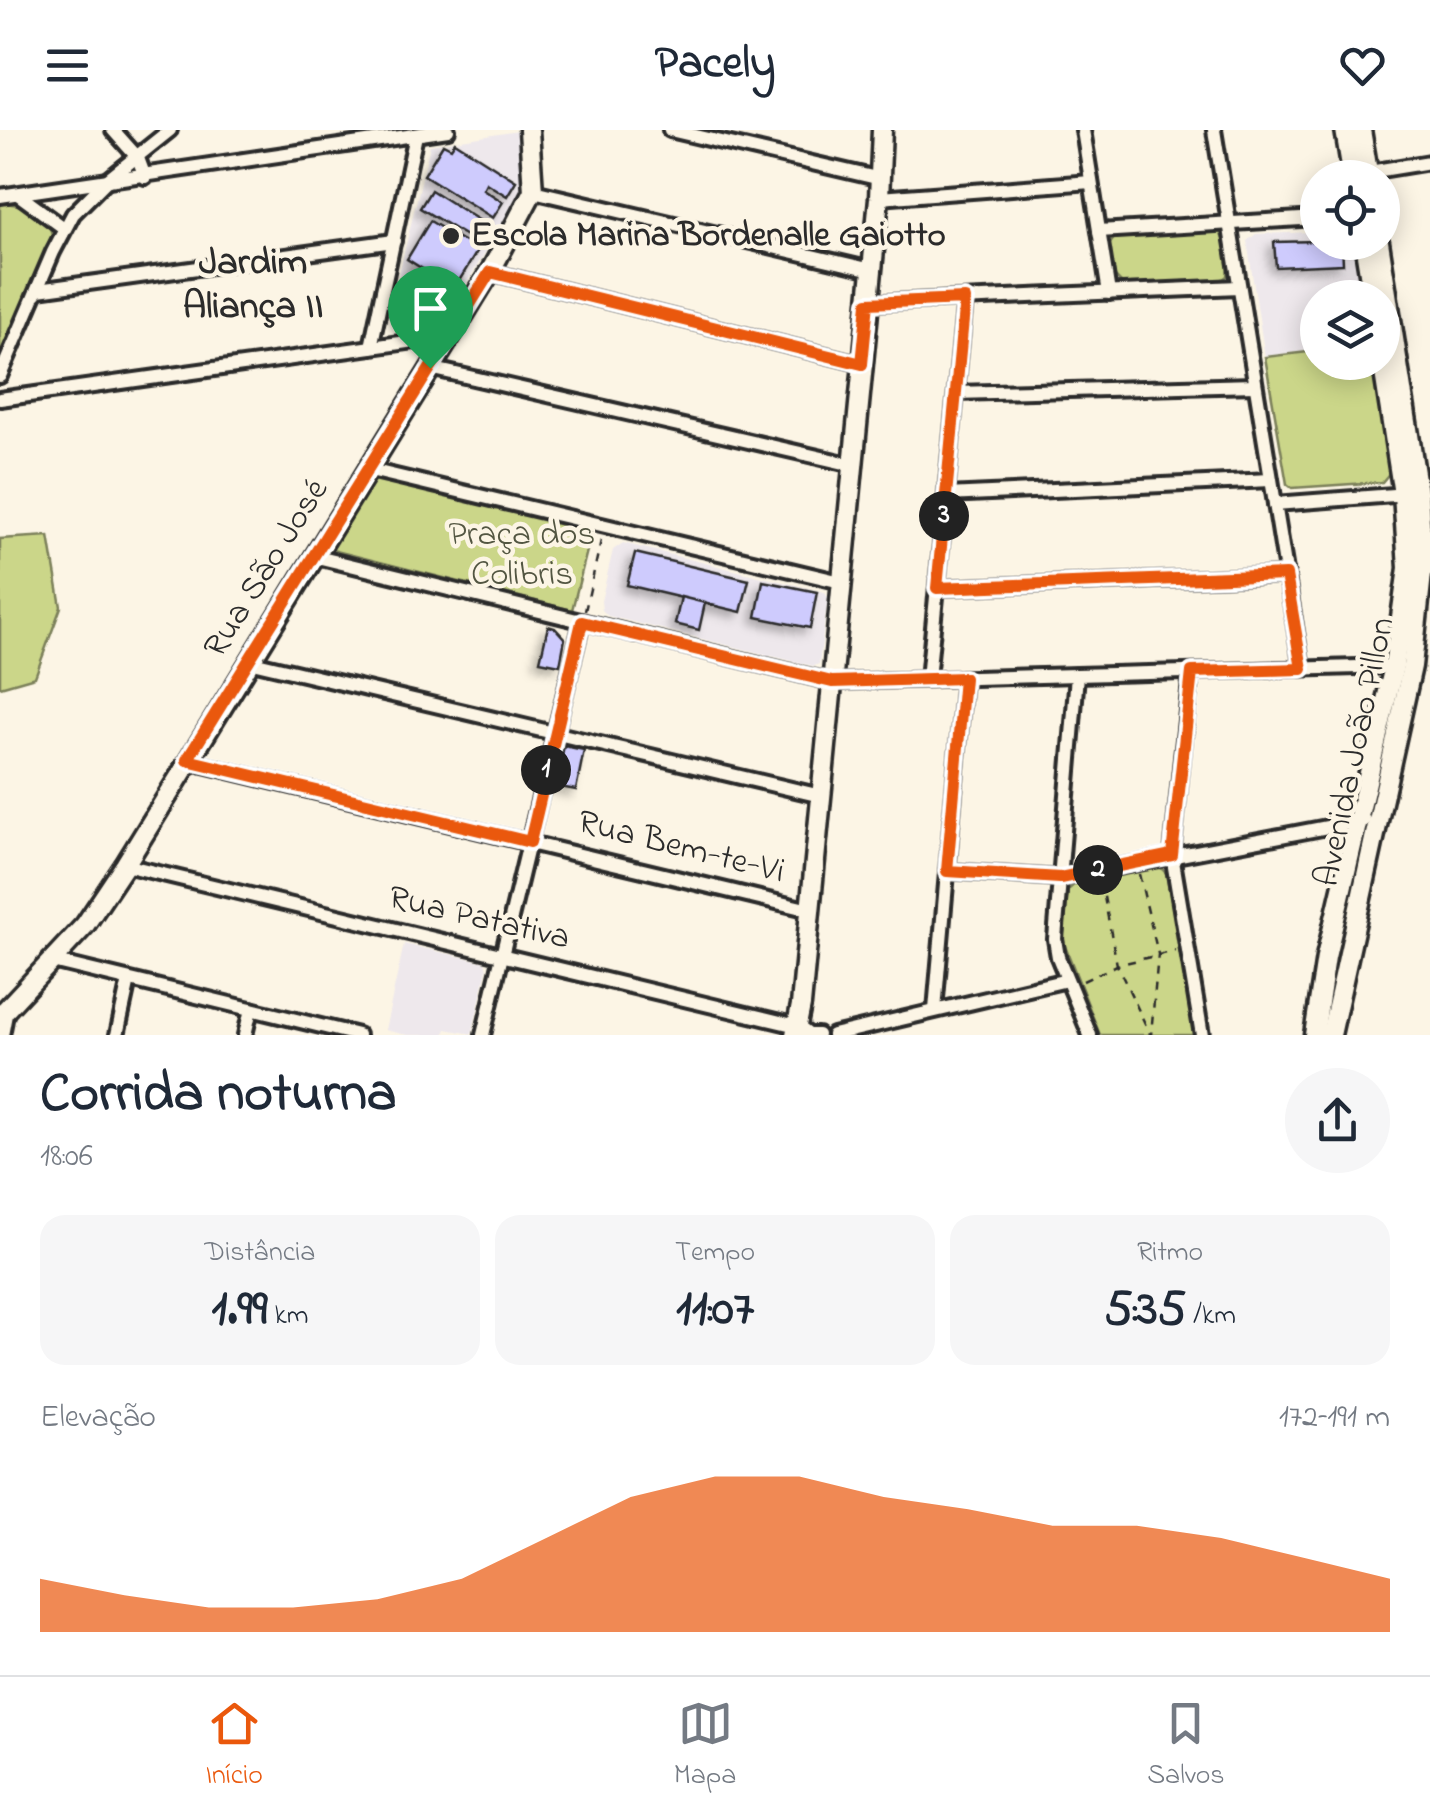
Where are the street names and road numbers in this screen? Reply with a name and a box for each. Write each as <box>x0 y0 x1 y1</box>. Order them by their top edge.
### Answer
street label: Rua São José <box>192 469 343 669</box>
street label: Avenida João Pillon <box>1303 613 1409 891</box>
street label: Rua Bem-te-Vi <box>572 798 790 898</box>
street label: Rua Patativa <box>383 873 575 965</box>

